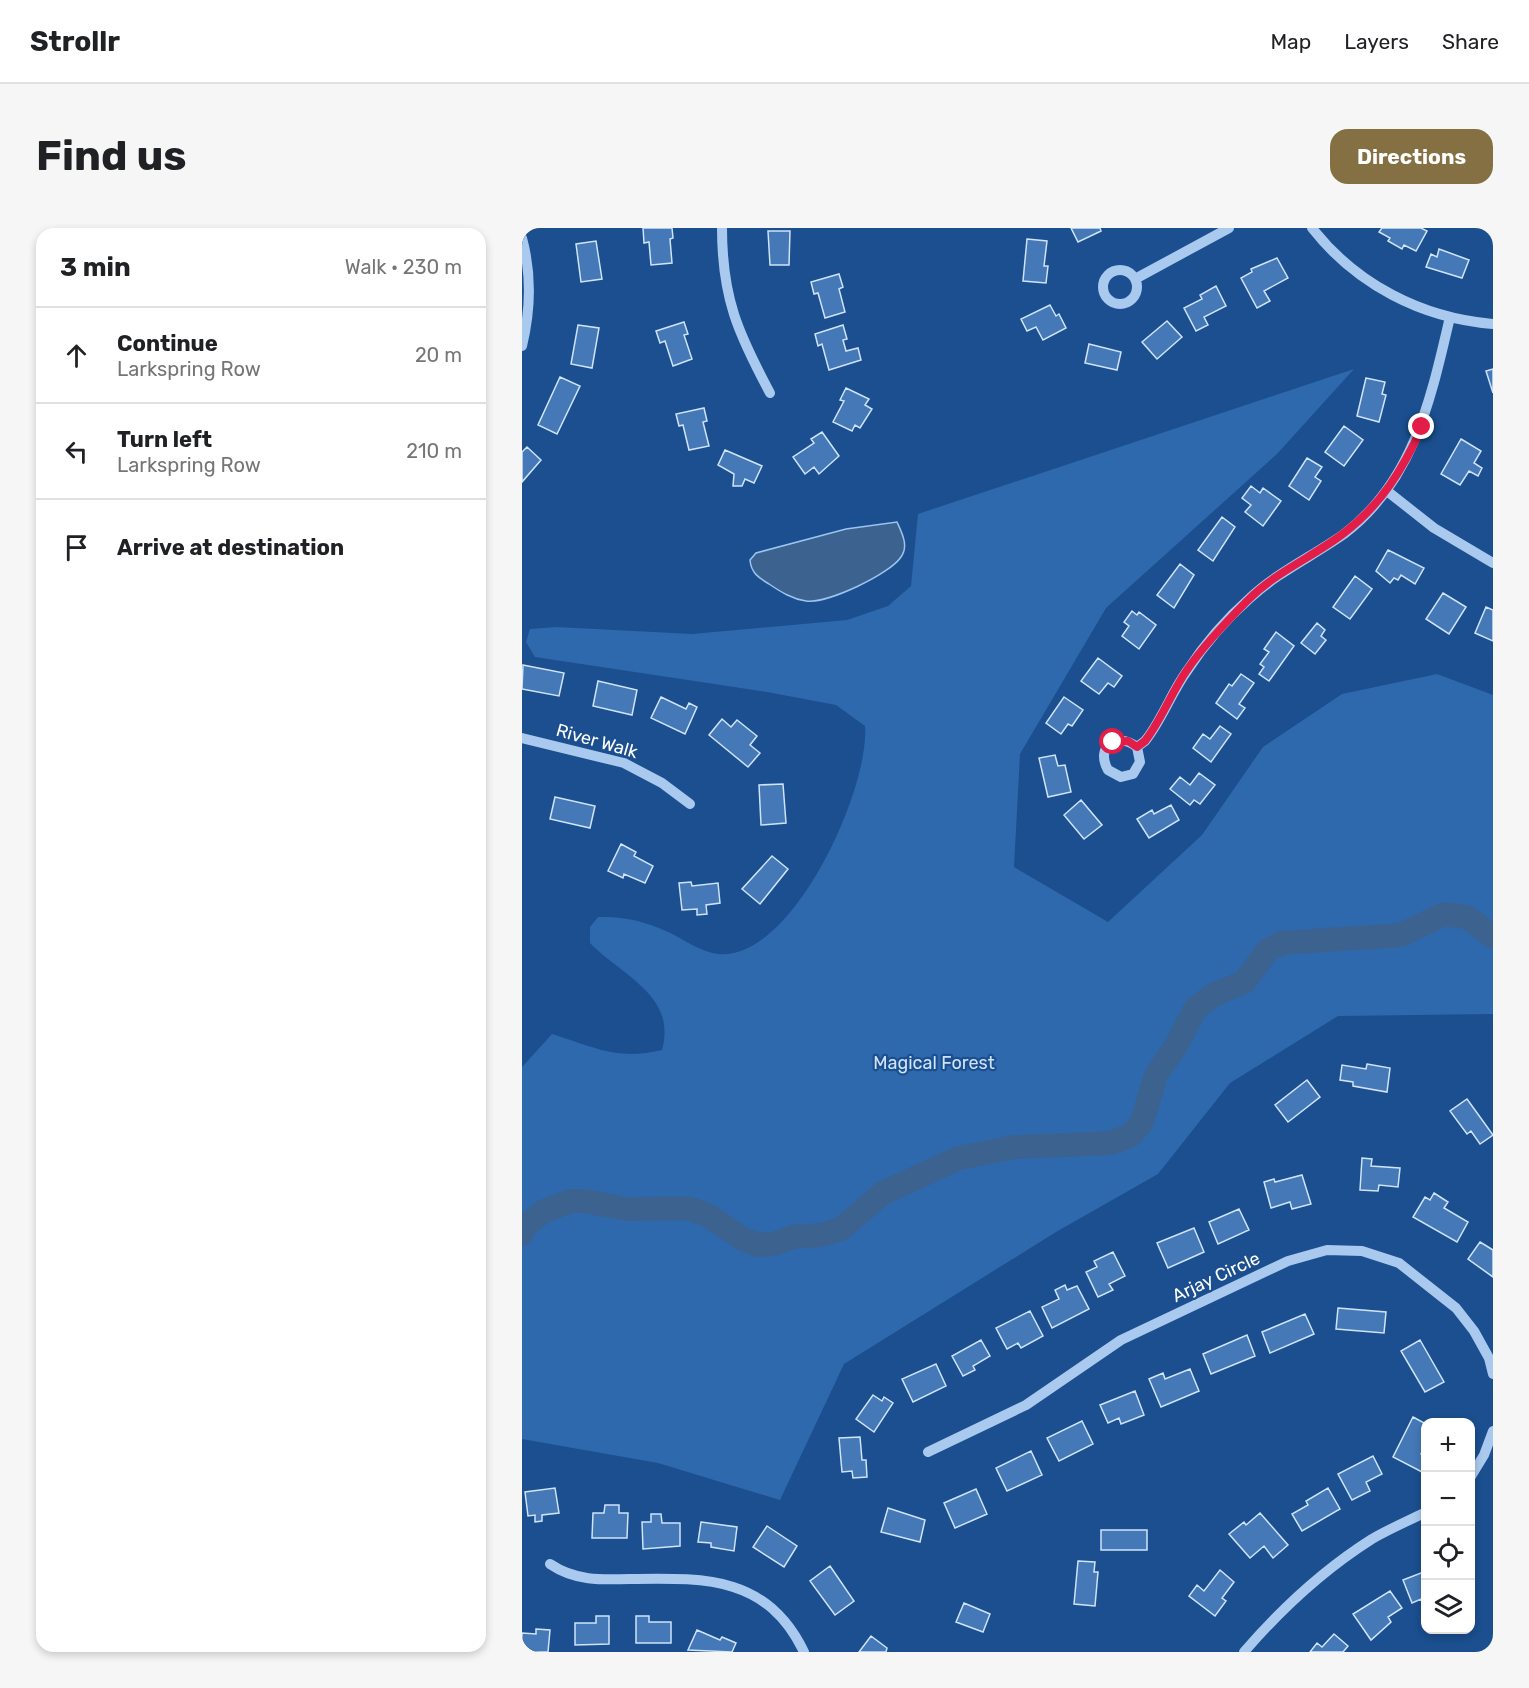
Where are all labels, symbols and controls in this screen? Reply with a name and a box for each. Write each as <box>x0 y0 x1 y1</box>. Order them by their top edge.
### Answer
text: Strollr <box>30 25 120 58</box>
text: Map <box>1270 29 1311 54</box>
text: Layers <box>1344 29 1409 54</box>
text: Share <box>1442 29 1499 54</box>
button: Directions <box>1330 129 1493 184</box>
text: Find us <box>36 131 187 181</box>
text: 3 min <box>60 252 131 283</box>
text: Walk · 230 m <box>345 255 462 279</box>
text: Continue <box>117 330 218 357</box>
icon: ahead <box>60 339 93 372</box>
text: 20 m <box>415 343 462 367</box>
text: Larkspring Row <box>117 357 261 381</box>
route end <box>1408 413 1434 439</box>
text: Turn left <box>117 426 212 453</box>
icon: left <box>60 435 93 468</box>
text: 210 m <box>406 439 462 463</box>
text: Larkspring Row <box>117 453 261 477</box>
icon: arrive <box>60 531 93 564</box>
text: Arrive at destination <box>117 534 344 561</box>
street label: River Walk <box>554 719 641 763</box>
route start <box>1099 728 1125 754</box>
park label: Magical Forest <box>873 1052 995 1074</box>
street label: Arjay Circle <box>1169 1247 1263 1307</box>
map controls <box>1421 1418 1475 1634</box>
button: + <box>1421 1418 1475 1472</box>
button: − <box>1421 1472 1475 1526</box>
button: locate <box>1421 1526 1475 1580</box>
button: layers <box>1421 1580 1475 1634</box>

